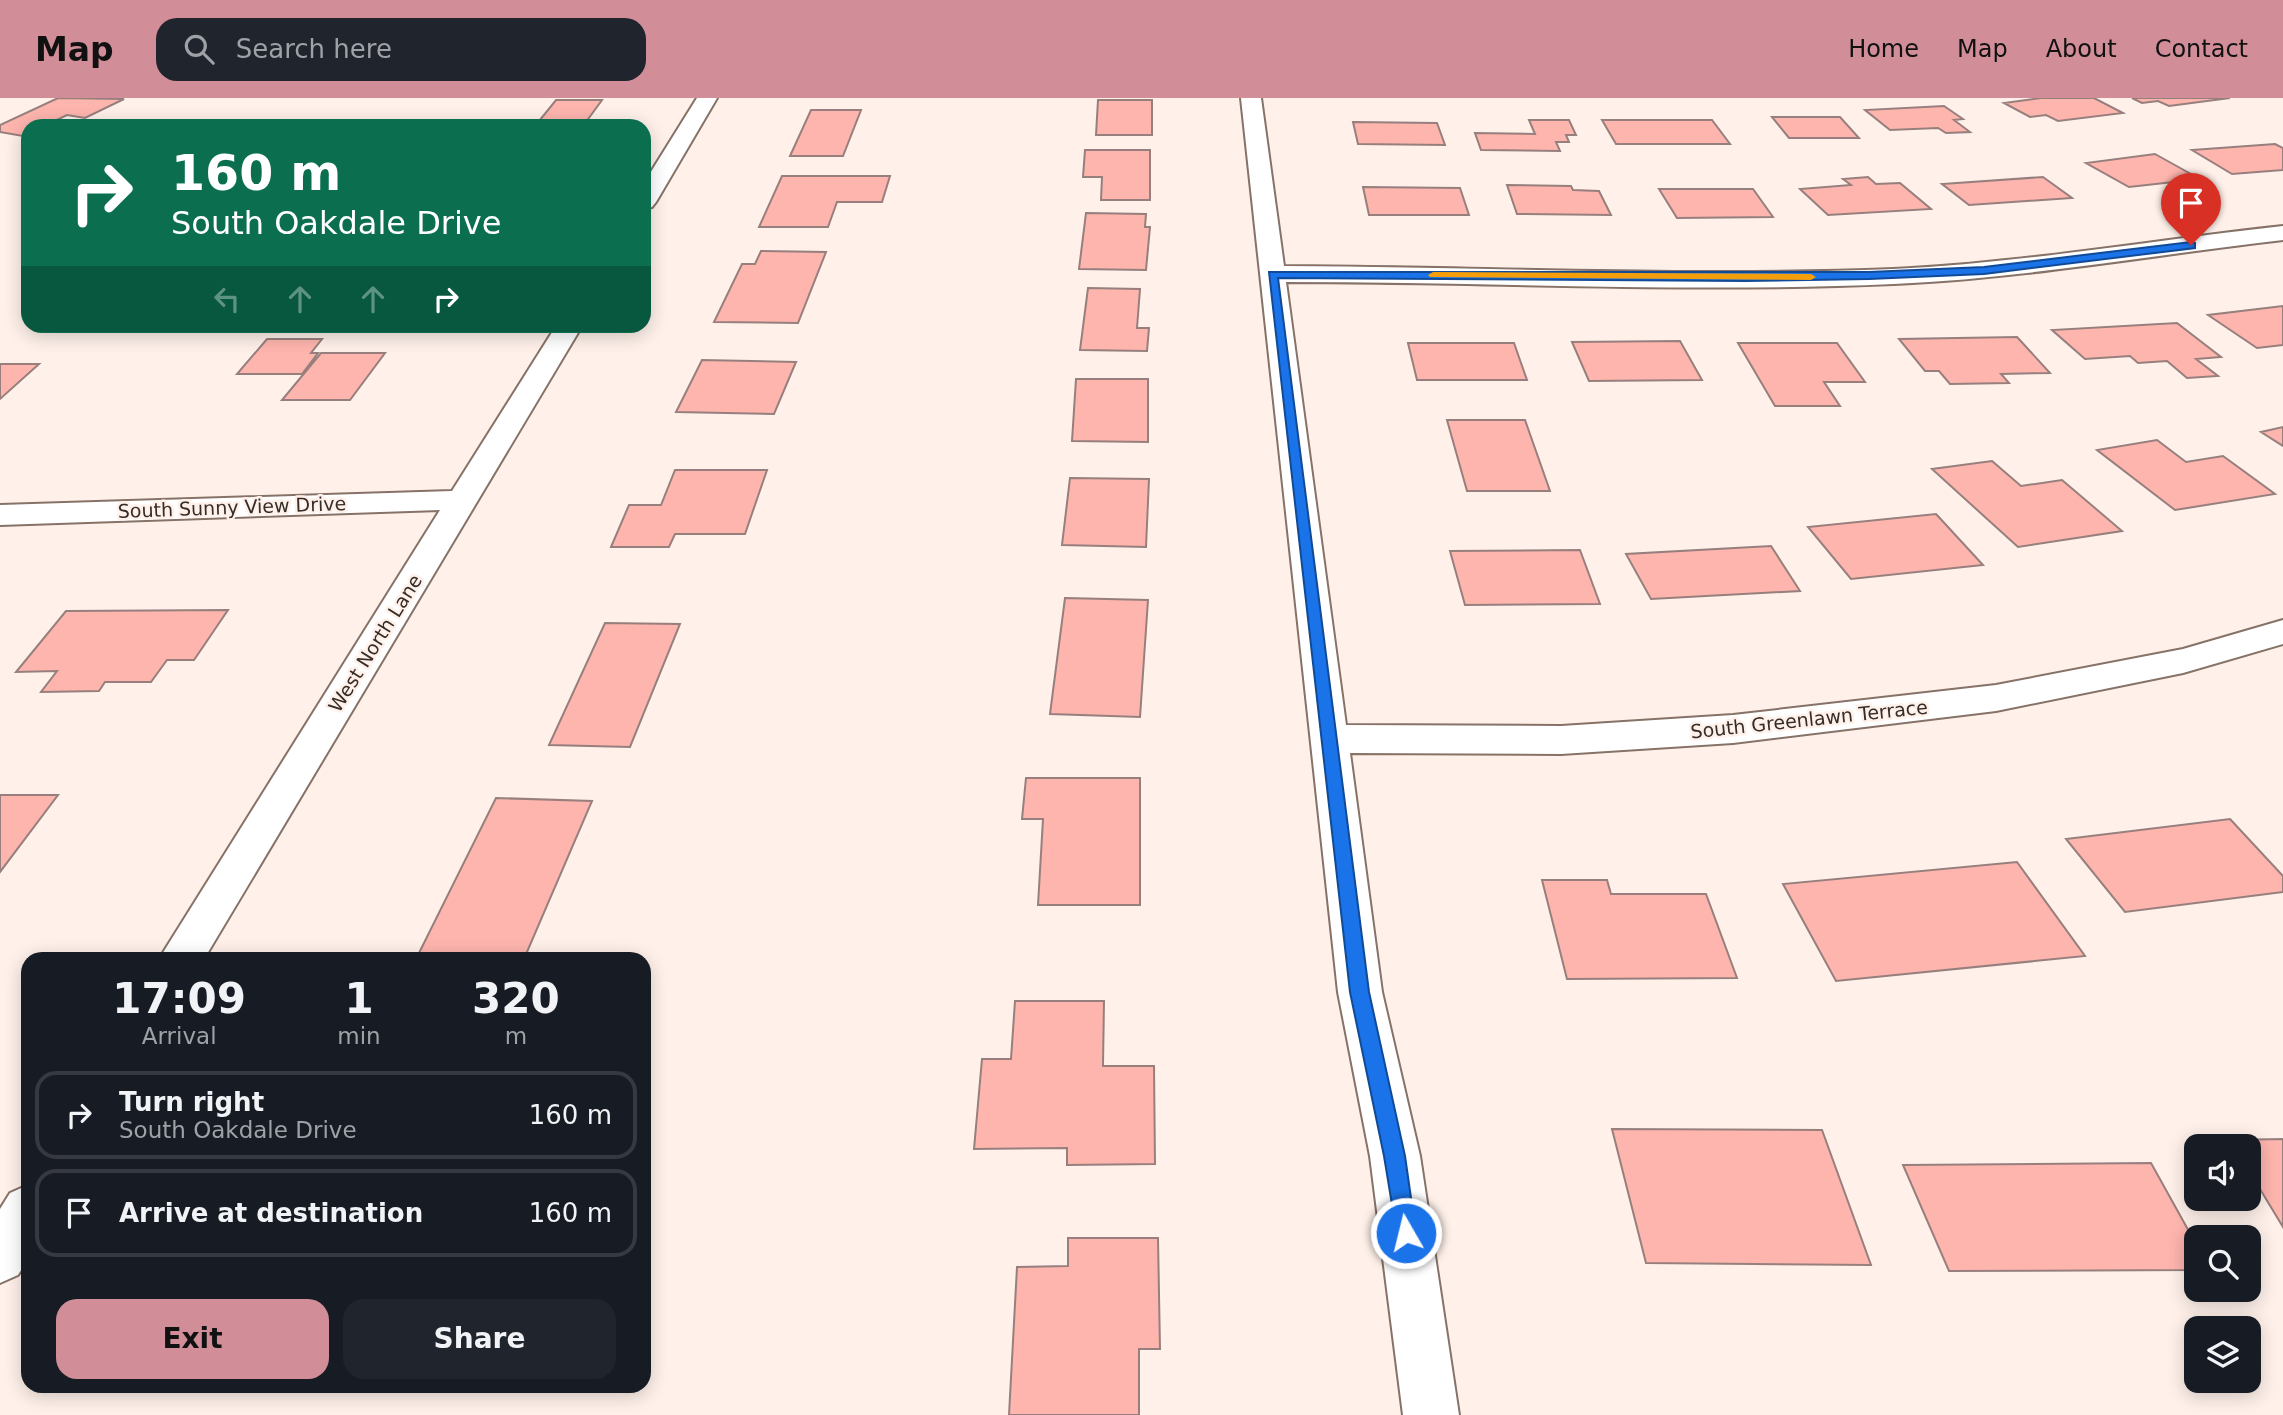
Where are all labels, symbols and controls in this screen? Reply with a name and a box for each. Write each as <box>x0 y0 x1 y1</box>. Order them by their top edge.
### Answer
search box <box>156 18 646 81</box>
text: Map <box>35 30 114 69</box>
icon: search <box>180 30 218 68</box>
text: Search here <box>236 34 392 64</box>
text: Home <box>1848 35 1919 63</box>
text: Map <box>1957 35 2008 63</box>
text: About <box>2046 35 2117 63</box>
text: Contact <box>2155 35 2248 63</box>
text: 160 m <box>171 145 341 202</box>
icon: right <box>56 147 147 238</box>
pin <box>2161 173 2221 245</box>
icon: arrive <box>2172 184 2210 222</box>
text: South Oakdale Drive <box>171 204 501 242</box>
icon: left <box>208 280 246 318</box>
icon: ahead <box>281 280 319 318</box>
icon: ahead <box>354 280 392 318</box>
icon: right <box>427 280 465 318</box>
street label: South Sunny View Drive <box>117 492 347 522</box>
street label: West North Lane <box>324 570 426 716</box>
street label: South Greenlawn Terrace <box>1689 696 1929 742</box>
text: 17:09 <box>112 974 246 1023</box>
text: 1 <box>344 974 374 1023</box>
text: 320 <box>472 974 560 1023</box>
text: Arrival <box>142 1023 217 1049</box>
text: min <box>337 1023 381 1049</box>
text: m <box>505 1023 527 1049</box>
text: Turn right <box>119 1087 264 1117</box>
icon: right <box>60 1096 98 1134</box>
text: 160 m <box>529 1100 612 1130</box>
text: South Oakdale Drive <box>119 1117 357 1143</box>
map controls <box>2184 1134 2261 1393</box>
button: sound <box>2184 1134 2261 1211</box>
icon: arrive <box>60 1194 98 1232</box>
position arrow <box>1369 1196 1443 1270</box>
text: Arrive at destination <box>119 1198 423 1228</box>
text: 160 m <box>529 1198 612 1228</box>
button: search <box>2184 1225 2261 1302</box>
button: Exit <box>56 1299 329 1379</box>
button: Share <box>343 1299 616 1379</box>
button: layers <box>2184 1316 2261 1393</box>

